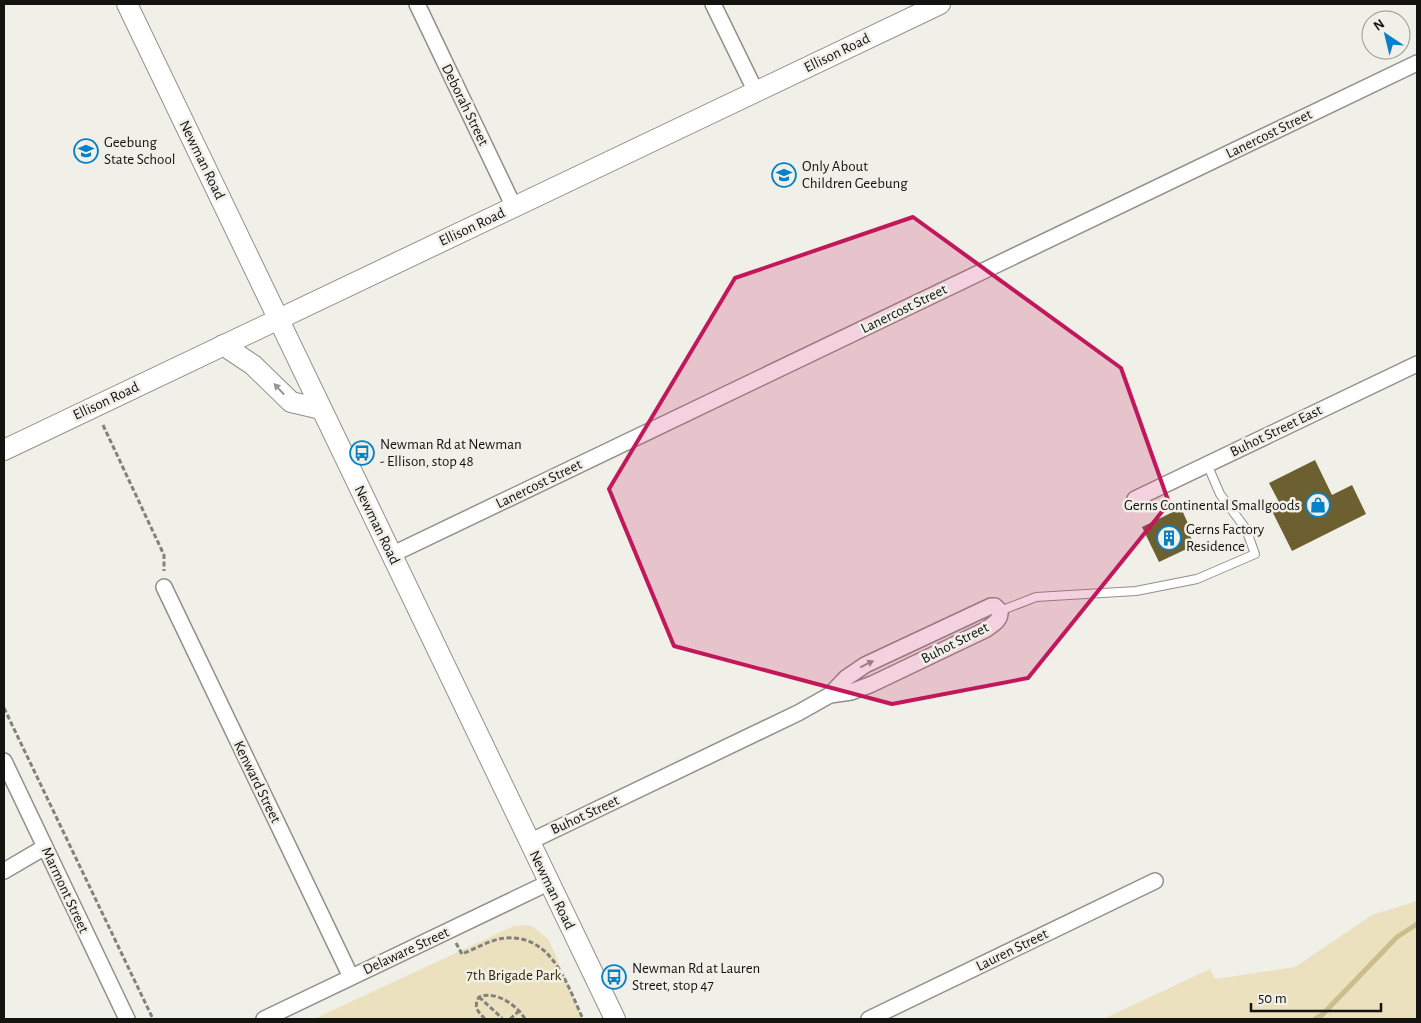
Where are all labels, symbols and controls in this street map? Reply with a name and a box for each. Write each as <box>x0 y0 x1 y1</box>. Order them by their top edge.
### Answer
north arrow <box>1361 10 1411 60</box>
text: N <box>1371 17 1387 34</box>
street label: Ellison Road <box>802 31 872 75</box>
street label: Deborah Street <box>439 62 491 148</box>
street label: Lanercost Street <box>1224 107 1315 161</box>
street label: Newman Road <box>176 118 228 202</box>
place label: Geebung State School <box>104 135 176 167</box>
school or university icon: Geebung State School <box>73 138 99 164</box>
place label: Only About Children Geebung <box>802 159 908 191</box>
school or university icon: Only About Children Geebung <box>771 162 797 188</box>
street label: Ellison Road <box>437 205 508 249</box>
street label: Lanercost Street <box>859 282 950 336</box>
street label: Ellison Road <box>71 379 142 423</box>
one-way arrow <box>273 383 285 395</box>
street label: Buhot Street East <box>1228 402 1324 460</box>
place label: Newman Rd at Newman - Ellison, stop 48 <box>380 437 522 469</box>
bus stop icon: Newman Rd at Newman - Ellison, stop 48 <box>349 440 375 466</box>
street label: Lanercost Street <box>494 457 585 511</box>
street label: Newman Road <box>351 483 403 567</box>
shop icon: Gerns Continental Smallgoods <box>1305 492 1331 518</box>
place label: Gerns Continental Smallgoods <box>1124 498 1300 513</box>
place label: Gerns Factory Residence <box>1186 522 1265 554</box>
building icon: Gerns Factory Residence <box>1156 525 1182 551</box>
street label: Buhot Street <box>919 620 991 666</box>
one-way arrow <box>860 660 874 668</box>
street label: Kenward Street <box>231 739 283 826</box>
street label: Buhot Street <box>549 793 622 837</box>
street label: Marmont Street <box>39 845 92 935</box>
street label: Newman Road <box>526 848 578 932</box>
street label: Delaware Street <box>361 924 452 977</box>
street label: Lauren Street <box>974 926 1051 974</box>
place label: Newman Rd at Lauren Street, stop 47 <box>632 961 760 993</box>
bus stop icon: Newman Rd at Lauren Street, stop 47 <box>601 964 627 990</box>
park label: 7th Brigade Park <box>467 968 562 983</box>
scale bar <box>1251 980 1381 1012</box>
text: 50 m <box>1258 991 1287 1006</box>

